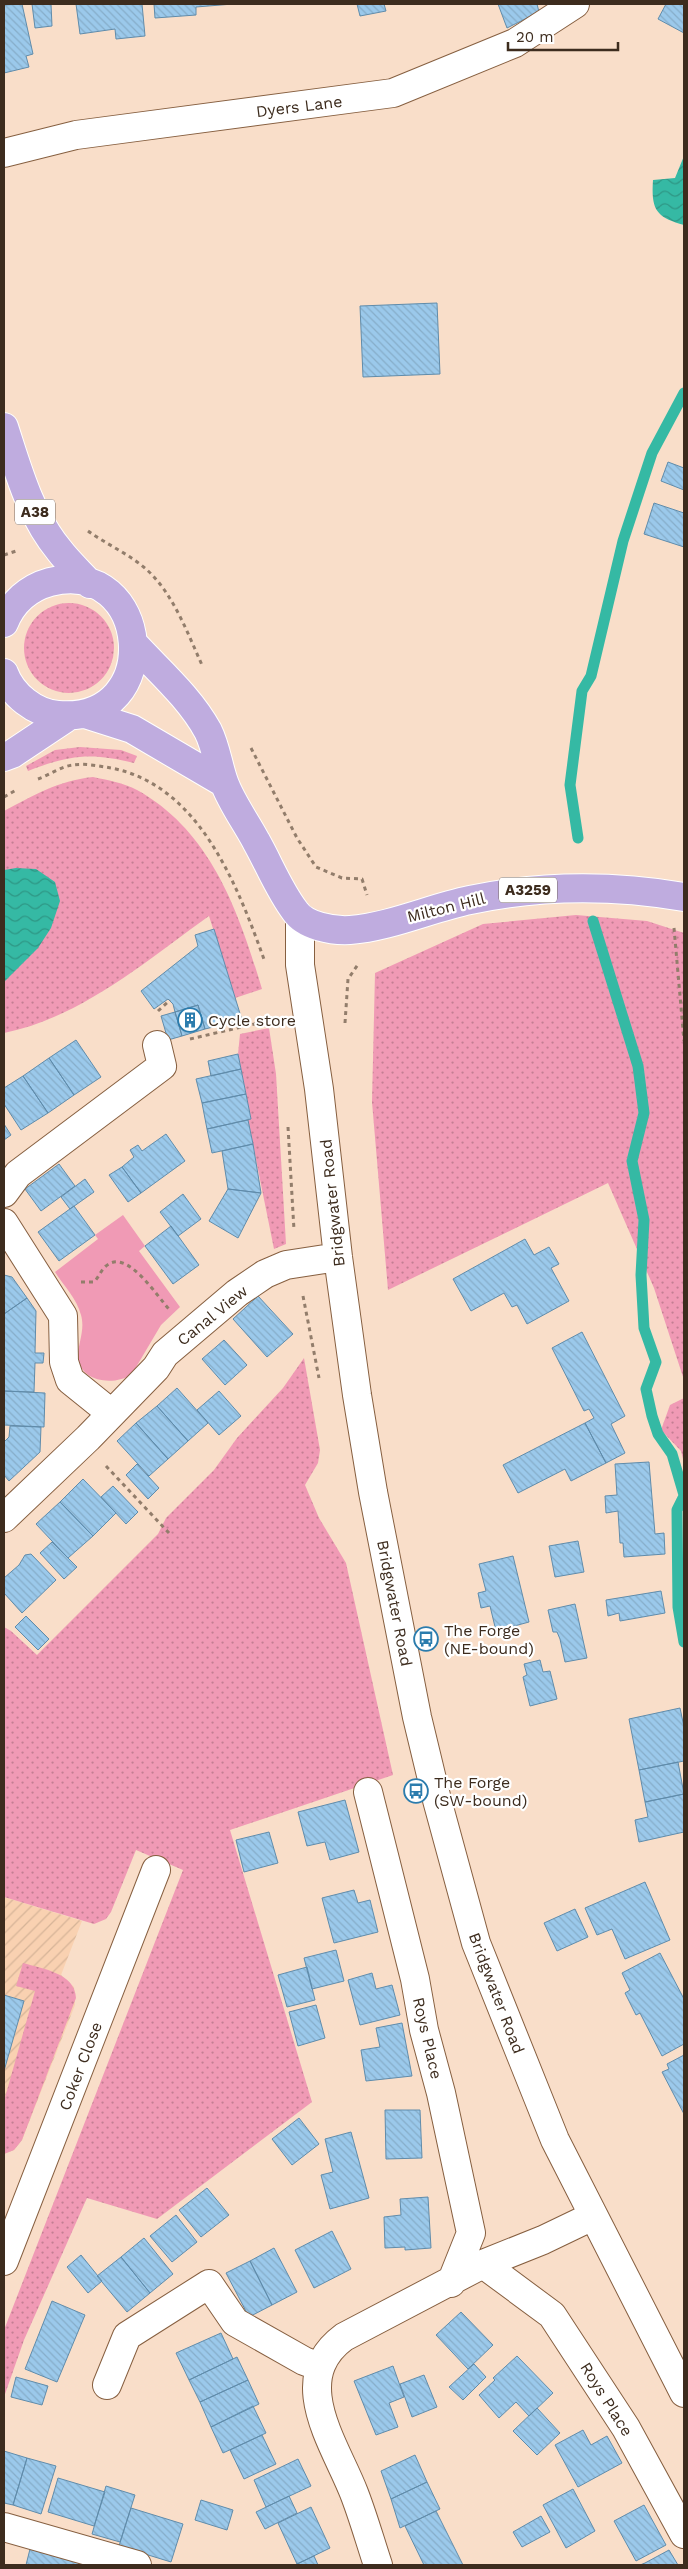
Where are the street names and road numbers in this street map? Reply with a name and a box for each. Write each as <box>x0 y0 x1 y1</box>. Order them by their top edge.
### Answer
street label: Dyers Lane <box>255 92 343 121</box>
road number: A38 <box>15 500 55 524</box>
road number: A3259 <box>499 878 557 902</box>
street label: Milton Hill <box>405 889 487 926</box>
street label: Bridgwater Road <box>316 1138 349 1268</box>
street label: Canal View <box>173 1281 251 1350</box>
street label: Bridgwater Road <box>373 1538 416 1668</box>
street label: Bridgwater Road <box>465 1930 528 2056</box>
street label: Roys Place <box>409 1995 446 2081</box>
street label: Coker Close <box>55 2019 106 2113</box>
street label: Roys Place <box>576 2359 637 2440</box>

